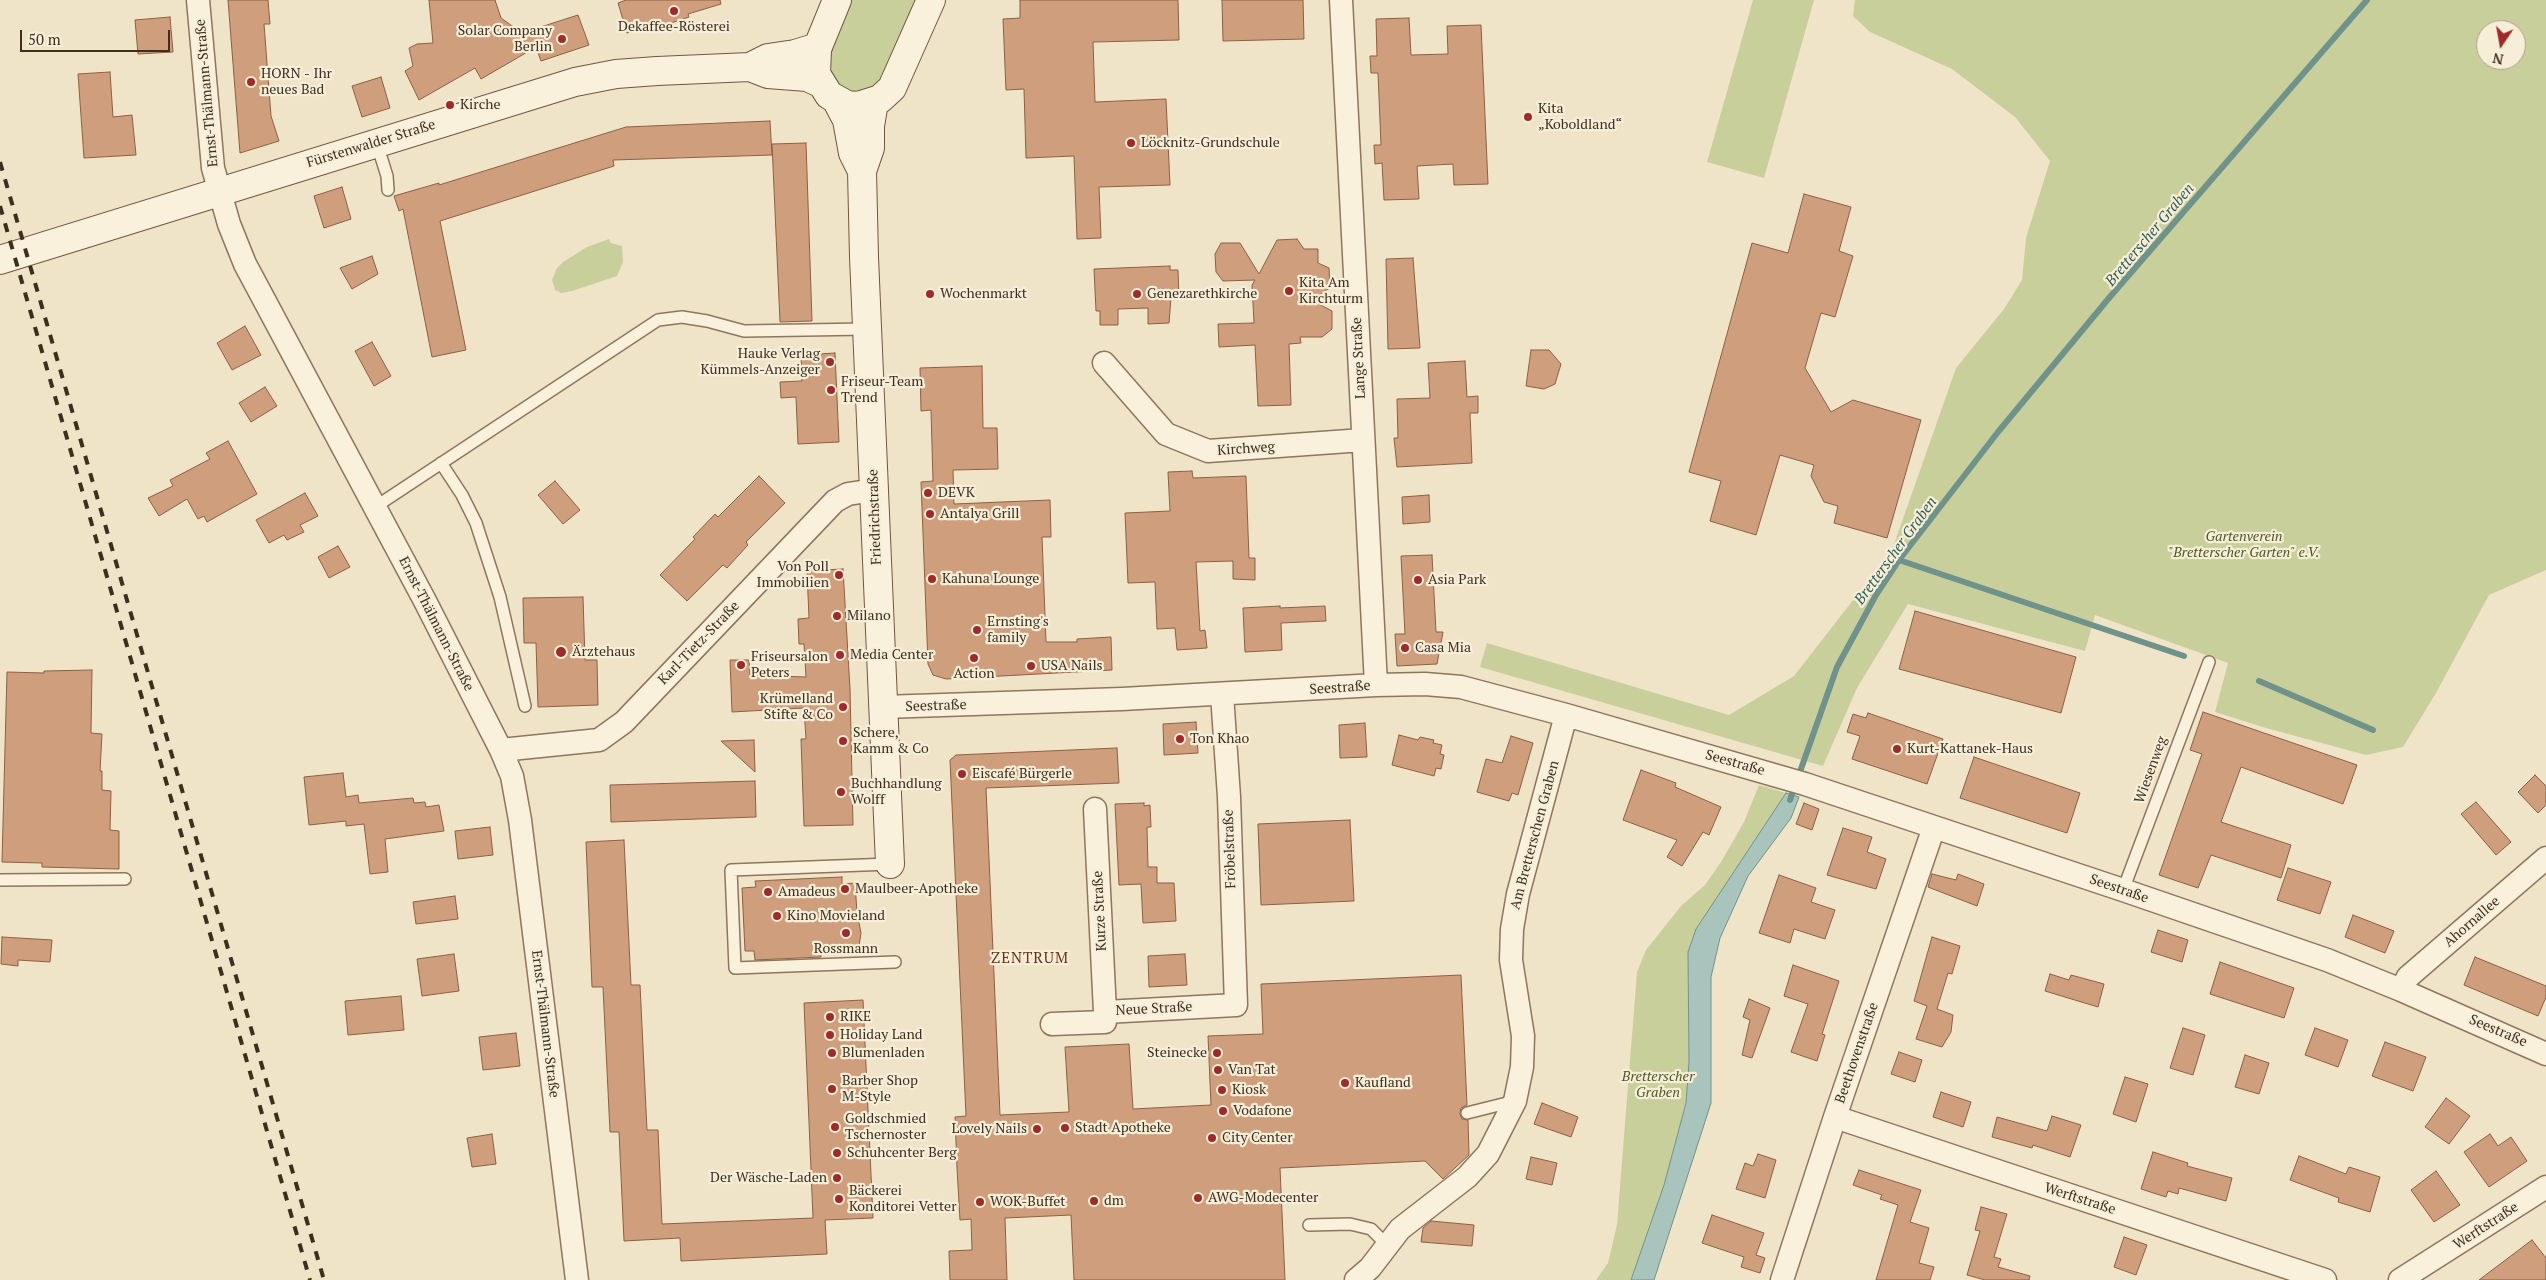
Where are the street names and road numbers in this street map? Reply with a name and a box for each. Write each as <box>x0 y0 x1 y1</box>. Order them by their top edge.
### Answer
street label: Ernst-Thälmann-Straße <box>192 18 222 168</box>
street label: Fürstenwalder Straße <box>305 116 437 172</box>
street label: Lange Straße <box>1348 317 1370 399</box>
street label: Kirchweg <box>1217 439 1275 459</box>
street label: Friedrichstraße <box>865 469 885 565</box>
street label: Ernst-Thälmann-Straße <box>395 554 477 694</box>
street label: Karl-Tietz-Straße <box>655 598 743 688</box>
street label: Seestraße <box>1309 677 1371 699</box>
street label: Seestraße <box>905 697 967 715</box>
street label: Wiesenweg <box>2131 734 2171 806</box>
street label: Seestraße <box>1703 746 1767 780</box>
street label: Am Bretterschen Graben <box>1507 759 1563 911</box>
street label: Fröbelstraße <box>1220 809 1240 889</box>
street label: Kurze Straße <box>1090 870 1110 952</box>
street label: Seestraße <box>2087 871 2151 907</box>
street label: Ahornallee <box>2441 893 2503 951</box>
street label: Ernst-Thälmann-Straße <box>528 949 562 1099</box>
street label: Neue Straße <box>1115 999 1193 1019</box>
street label: Beethovenstraße <box>1832 1000 1882 1106</box>
street label: Seestraße <box>2467 1011 2529 1051</box>
street label: Werftstraße <box>2042 1180 2118 1218</box>
street label: Werftstraße <box>2450 1199 2522 1253</box>

